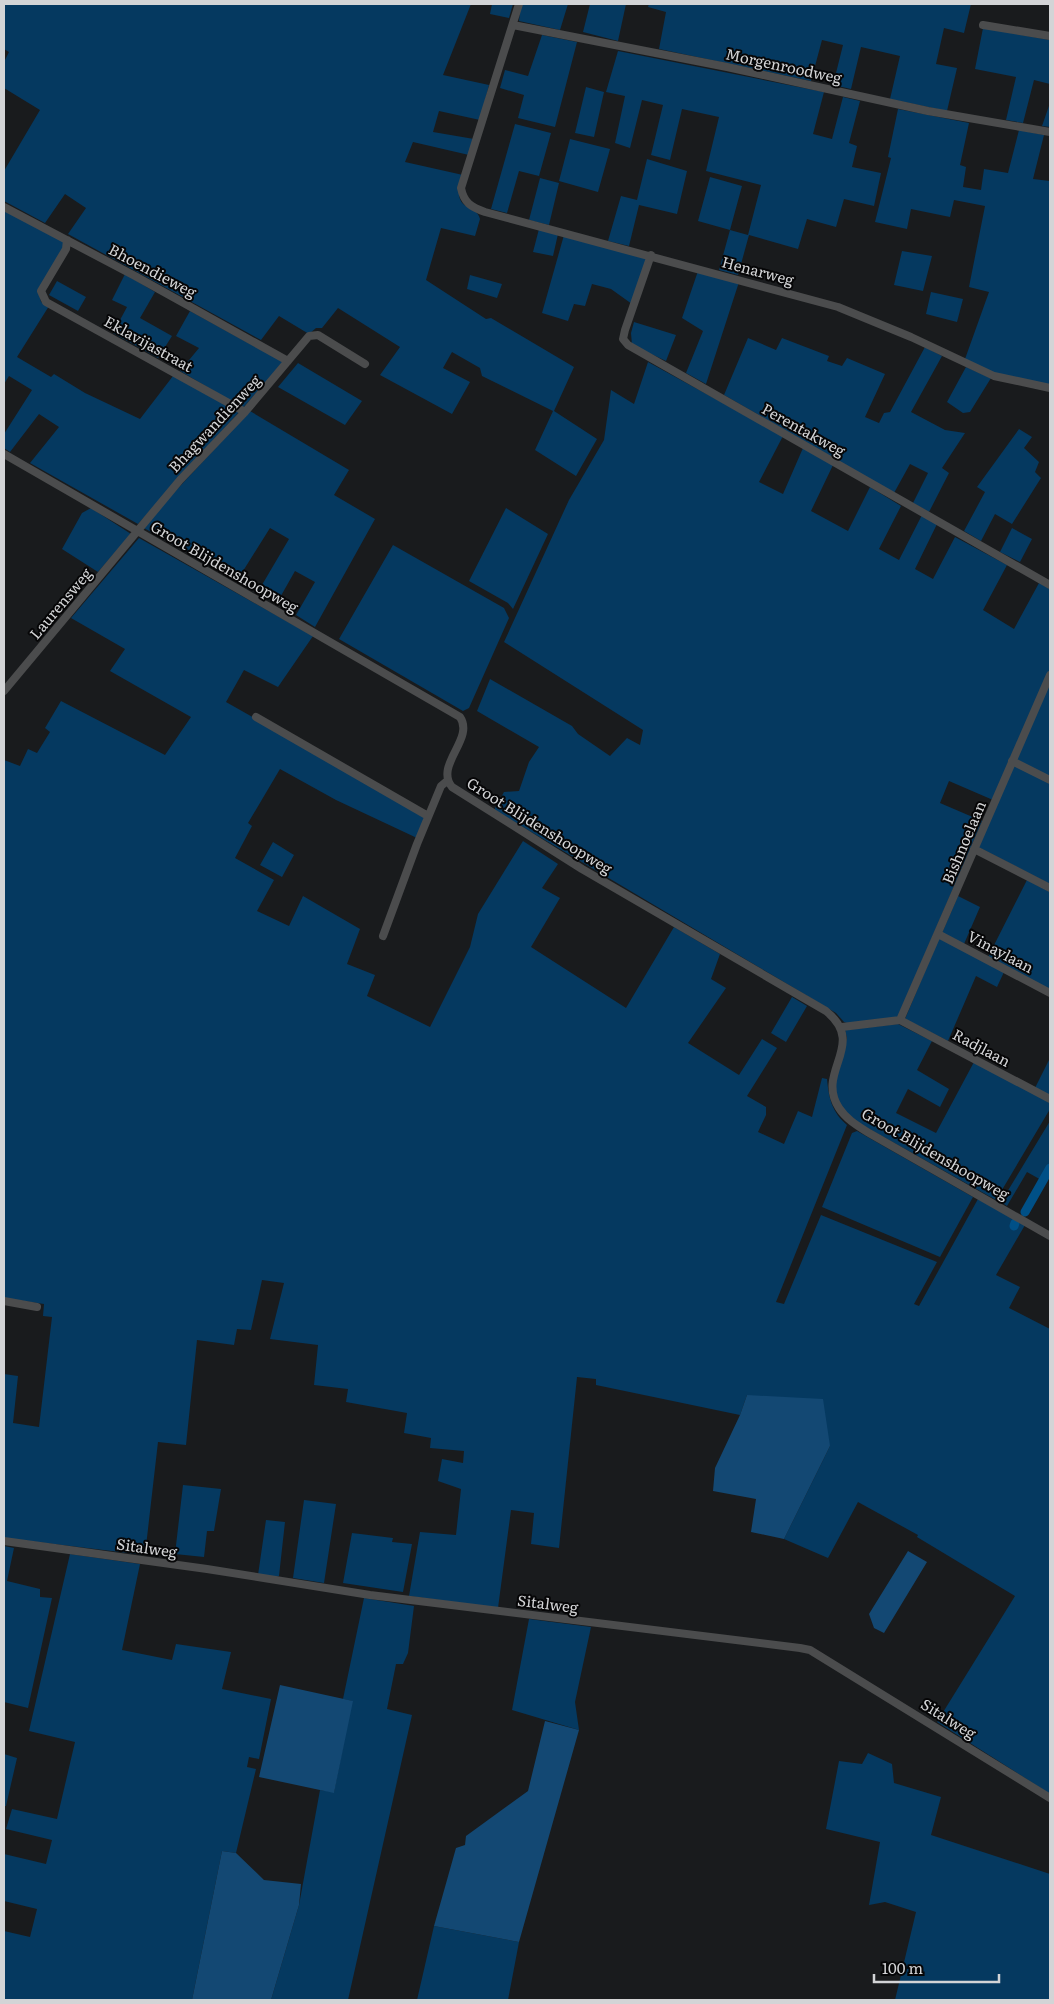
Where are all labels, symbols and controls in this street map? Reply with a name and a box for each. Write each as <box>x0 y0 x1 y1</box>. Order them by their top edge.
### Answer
street label: Morgenroodweg <box>724 41 845 89</box>
street label: Bhoendieweg <box>105 237 202 303</box>
street label: Henarweg <box>719 249 797 291</box>
street label: Eklavijastraat <box>100 309 198 377</box>
street label: Bhagwandienweg <box>162 368 266 477</box>
street label: Perentakweg <box>758 397 851 462</box>
street label: Groot Blijdenshoopweg <box>147 514 304 618</box>
street label: Laurensweg <box>23 562 97 644</box>
street label: Groot Blijdenshoopweg <box>463 771 618 879</box>
street label: Bishnoelaan <box>935 797 991 887</box>
street label: Vinaylaan <box>964 924 1038 978</box>
street label: Radjlaan <box>949 1022 1015 1072</box>
street label: Groot Blijdenshoopweg <box>858 1101 1015 1205</box>
street label: Sitalweg <box>115 1531 180 1563</box>
street label: Sitalweg <box>516 1588 580 1618</box>
street label: Sitalweg <box>917 1692 982 1744</box>
scale bar <box>874 1952 999 1984</box>
text: 100 m <box>882 1956 923 1979</box>

